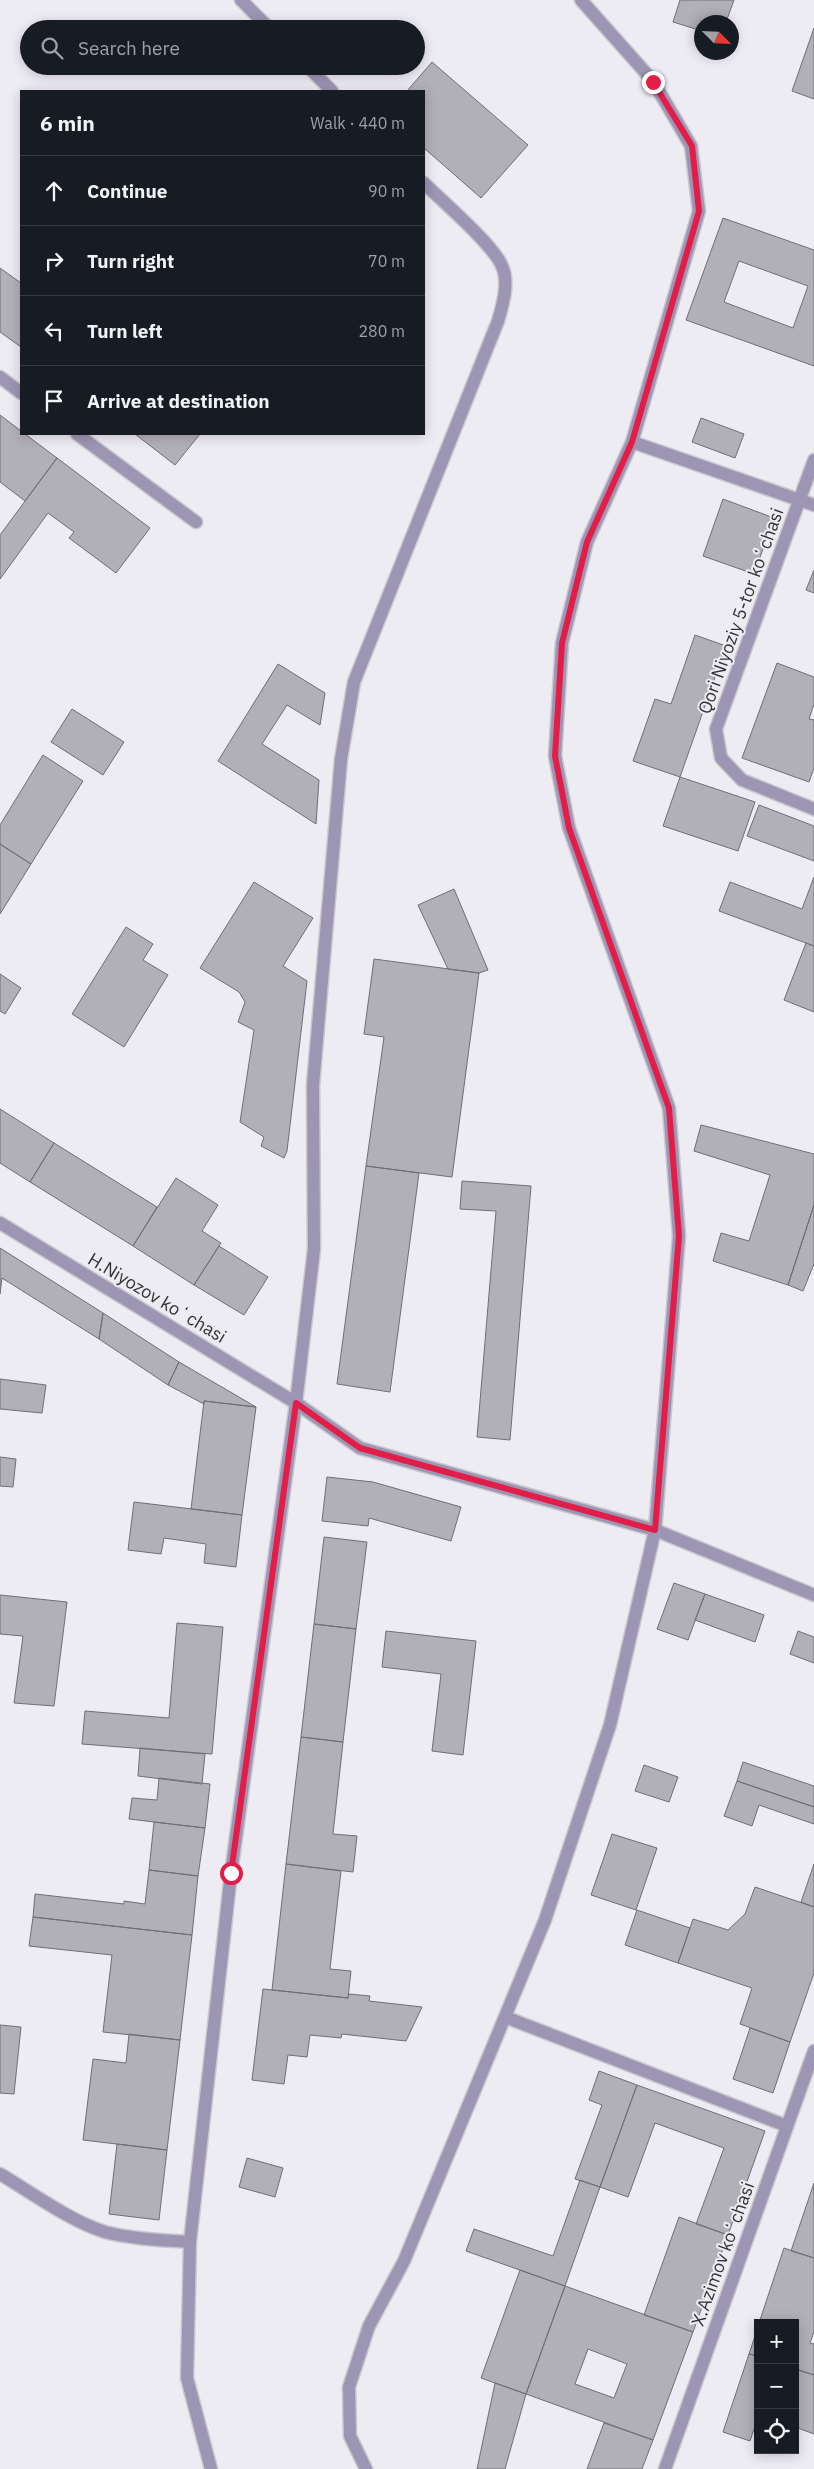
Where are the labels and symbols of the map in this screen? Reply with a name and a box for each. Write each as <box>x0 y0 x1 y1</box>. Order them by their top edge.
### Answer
north arrow <box>694 15 739 60</box>
route end <box>642 71 665 94</box>
street label: Qori Niyoziy 5-tor koʻchasi <box>692 505 789 717</box>
street label: H.Niyozov koʻchasi <box>84 1247 231 1348</box>
route start <box>220 1862 243 1885</box>
street label: X.Azimov koʻchasi <box>686 2179 759 2329</box>

